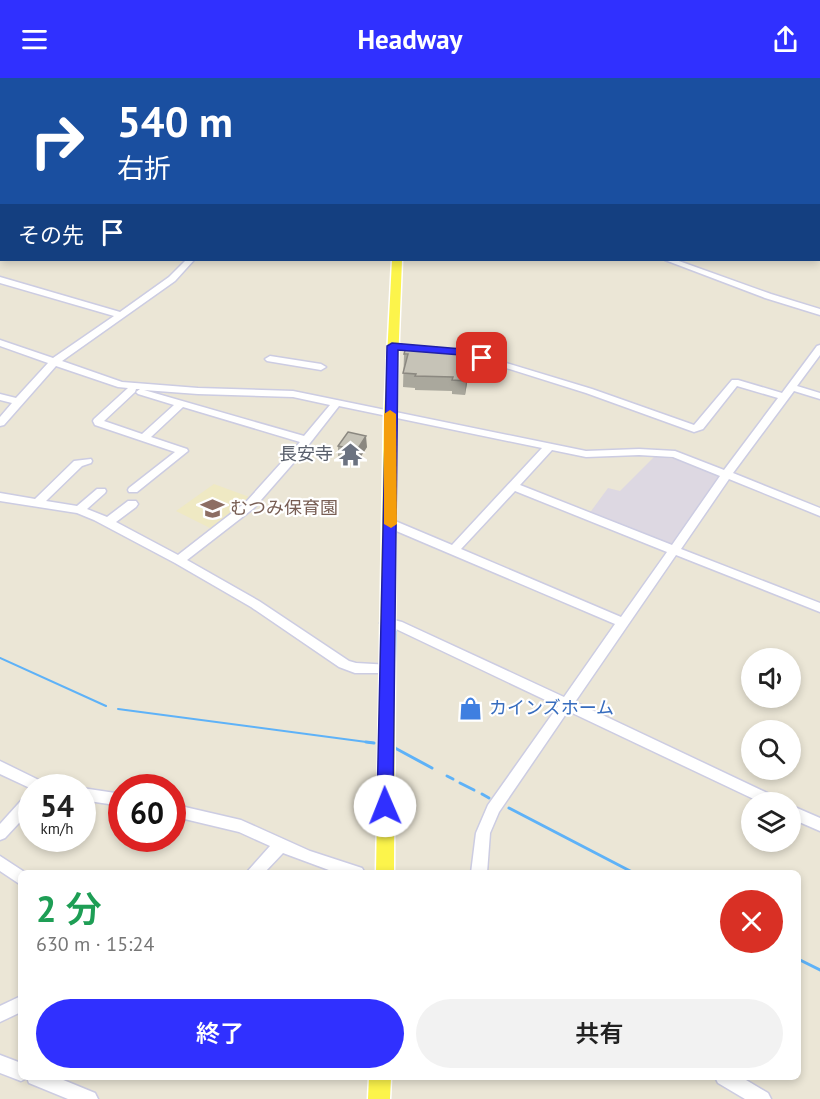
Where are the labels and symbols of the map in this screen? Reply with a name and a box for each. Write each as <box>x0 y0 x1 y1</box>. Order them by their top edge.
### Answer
pin <box>456 332 507 383</box>
temple icon: 長安寺 <box>338 441 364 467</box>
place label: 長安寺 <box>279 442 333 465</box>
school or university icon: むつみ保育園 <box>199 495 225 521</box>
place label: むつみ保育園 <box>230 496 338 519</box>
shop icon: カインズホーム <box>458 695 484 721</box>
place label: カインズホーム <box>489 696 614 719</box>
speed limit sign: 60 <box>108 774 186 852</box>
position arrow <box>353 774 417 838</box>

